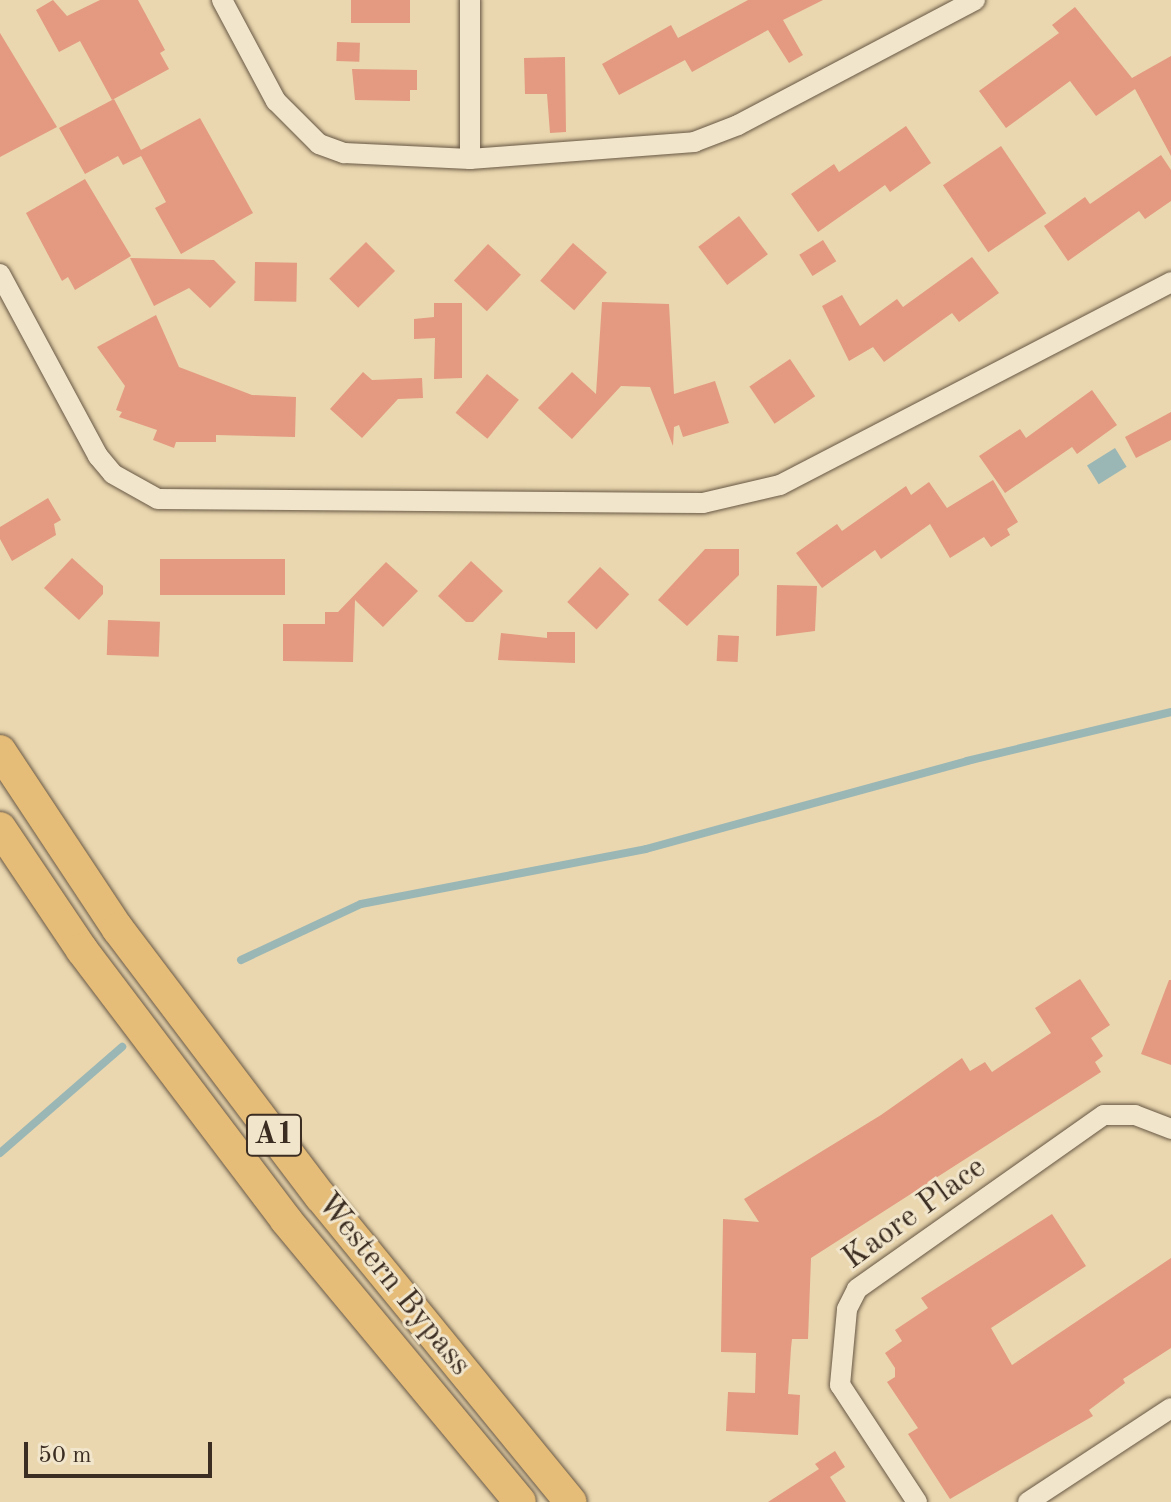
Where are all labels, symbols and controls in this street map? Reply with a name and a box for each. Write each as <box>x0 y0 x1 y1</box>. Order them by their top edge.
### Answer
road number: A1 <box>244 1109 304 1161</box>
street label: Kaore Place <box>836 1149 994 1279</box>
street label: Western Bypass <box>308 1186 478 1384</box>
scale bar <box>28 1426 216 1476</box>
text: 50 m <box>38 1444 92 1468</box>

